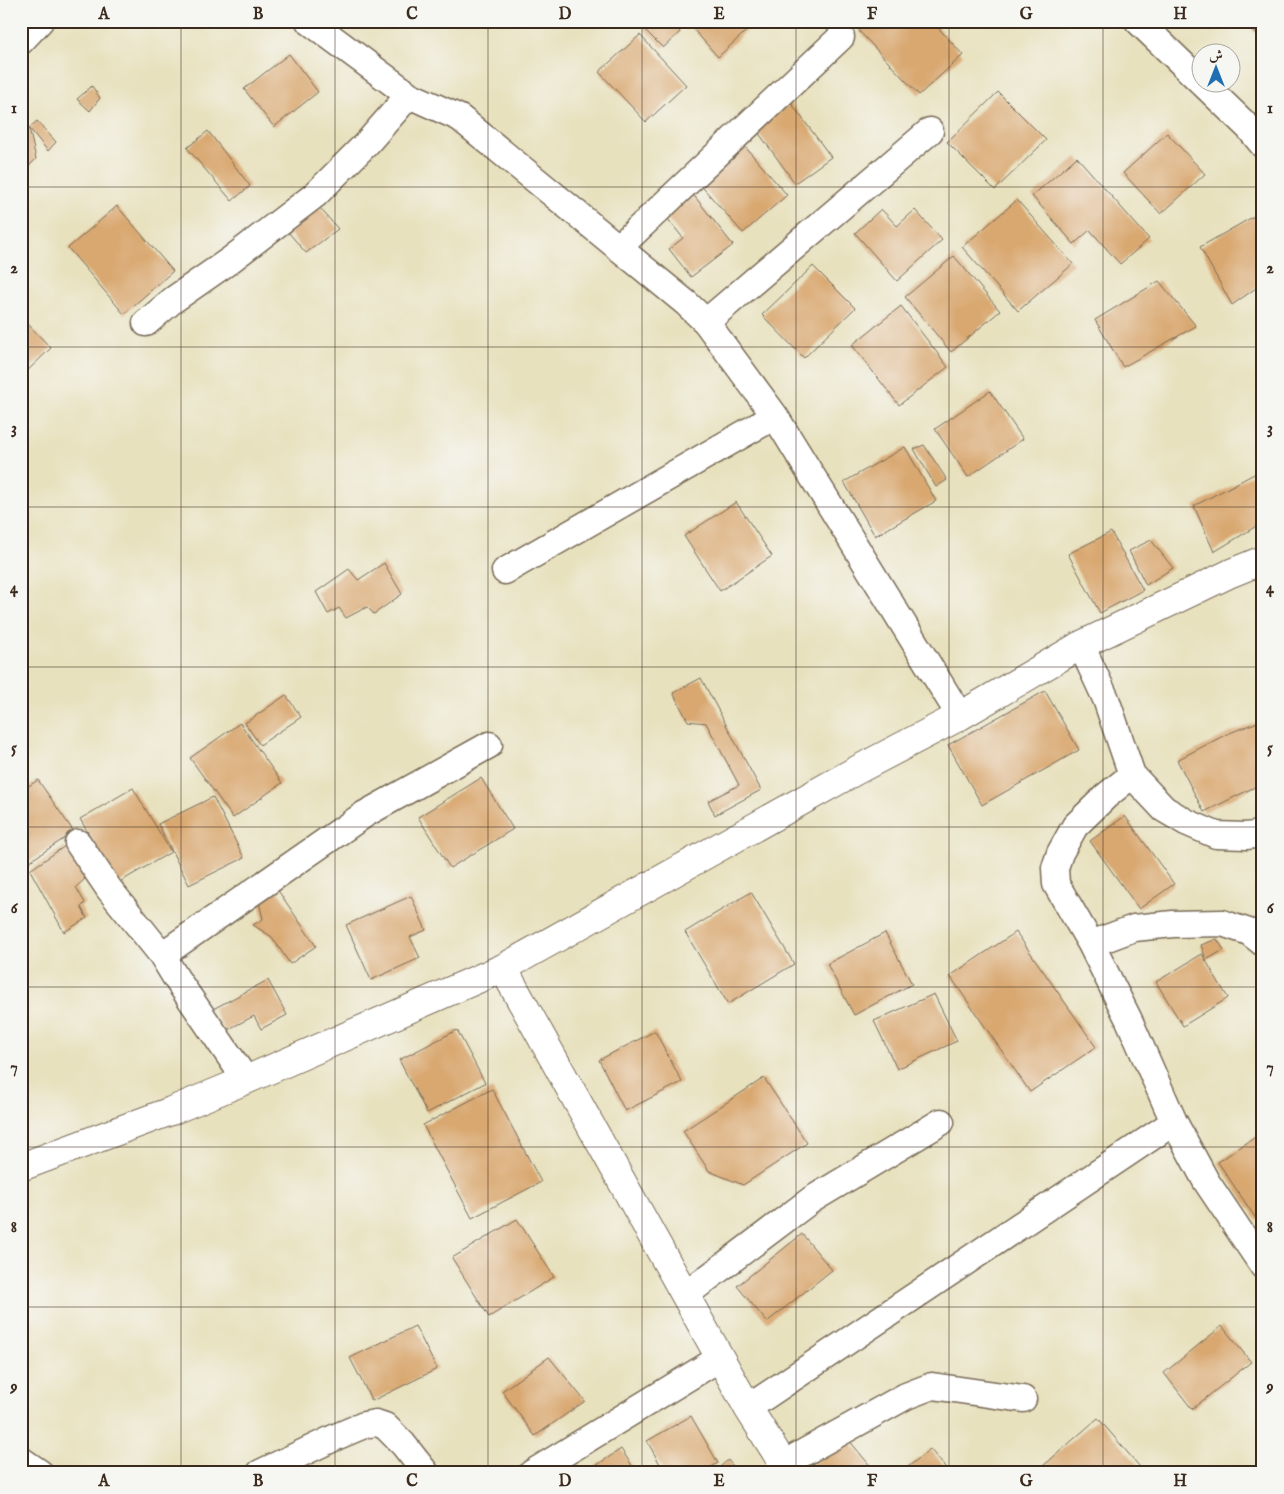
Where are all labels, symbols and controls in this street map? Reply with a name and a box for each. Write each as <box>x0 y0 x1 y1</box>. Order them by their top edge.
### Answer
text: A <box>98 5 111 25</box>
text: B <box>253 5 264 25</box>
text: C <box>406 5 418 25</box>
text: D <box>559 5 572 25</box>
text: E <box>713 5 725 25</box>
text: F <box>867 5 878 25</box>
text: G <box>1020 5 1033 25</box>
text: H <box>1173 5 1187 25</box>
north arrow <box>1192 42 1242 92</box>
text: ش <box>1209 47 1223 65</box>
text: 1 <box>11 99 17 119</box>
text: 1 <box>1267 99 1273 119</box>
text: 2 <box>10 259 18 279</box>
text: 2 <box>1266 259 1274 279</box>
text: 3 <box>11 419 17 439</box>
text: 3 <box>1267 419 1273 439</box>
text: 4 <box>10 579 19 599</box>
text: 4 <box>1266 579 1275 599</box>
text: 5 <box>11 739 17 759</box>
text: 5 <box>1267 739 1273 759</box>
text: 6 <box>11 899 19 919</box>
text: 6 <box>1267 899 1275 919</box>
text: 7 <box>10 1058 18 1078</box>
text: 7 <box>1266 1058 1274 1078</box>
text: 8 <box>11 1218 17 1238</box>
text: 8 <box>1267 1218 1273 1238</box>
text: 9 <box>10 1378 18 1398</box>
text: 9 <box>1266 1378 1274 1398</box>
text: A <box>98 1472 111 1492</box>
text: B <box>253 1472 264 1492</box>
text: C <box>406 1472 418 1492</box>
text: D <box>559 1472 572 1492</box>
text: E <box>713 1472 725 1492</box>
text: F <box>867 1472 878 1492</box>
text: G <box>1020 1472 1033 1492</box>
text: H <box>1173 1472 1187 1492</box>

